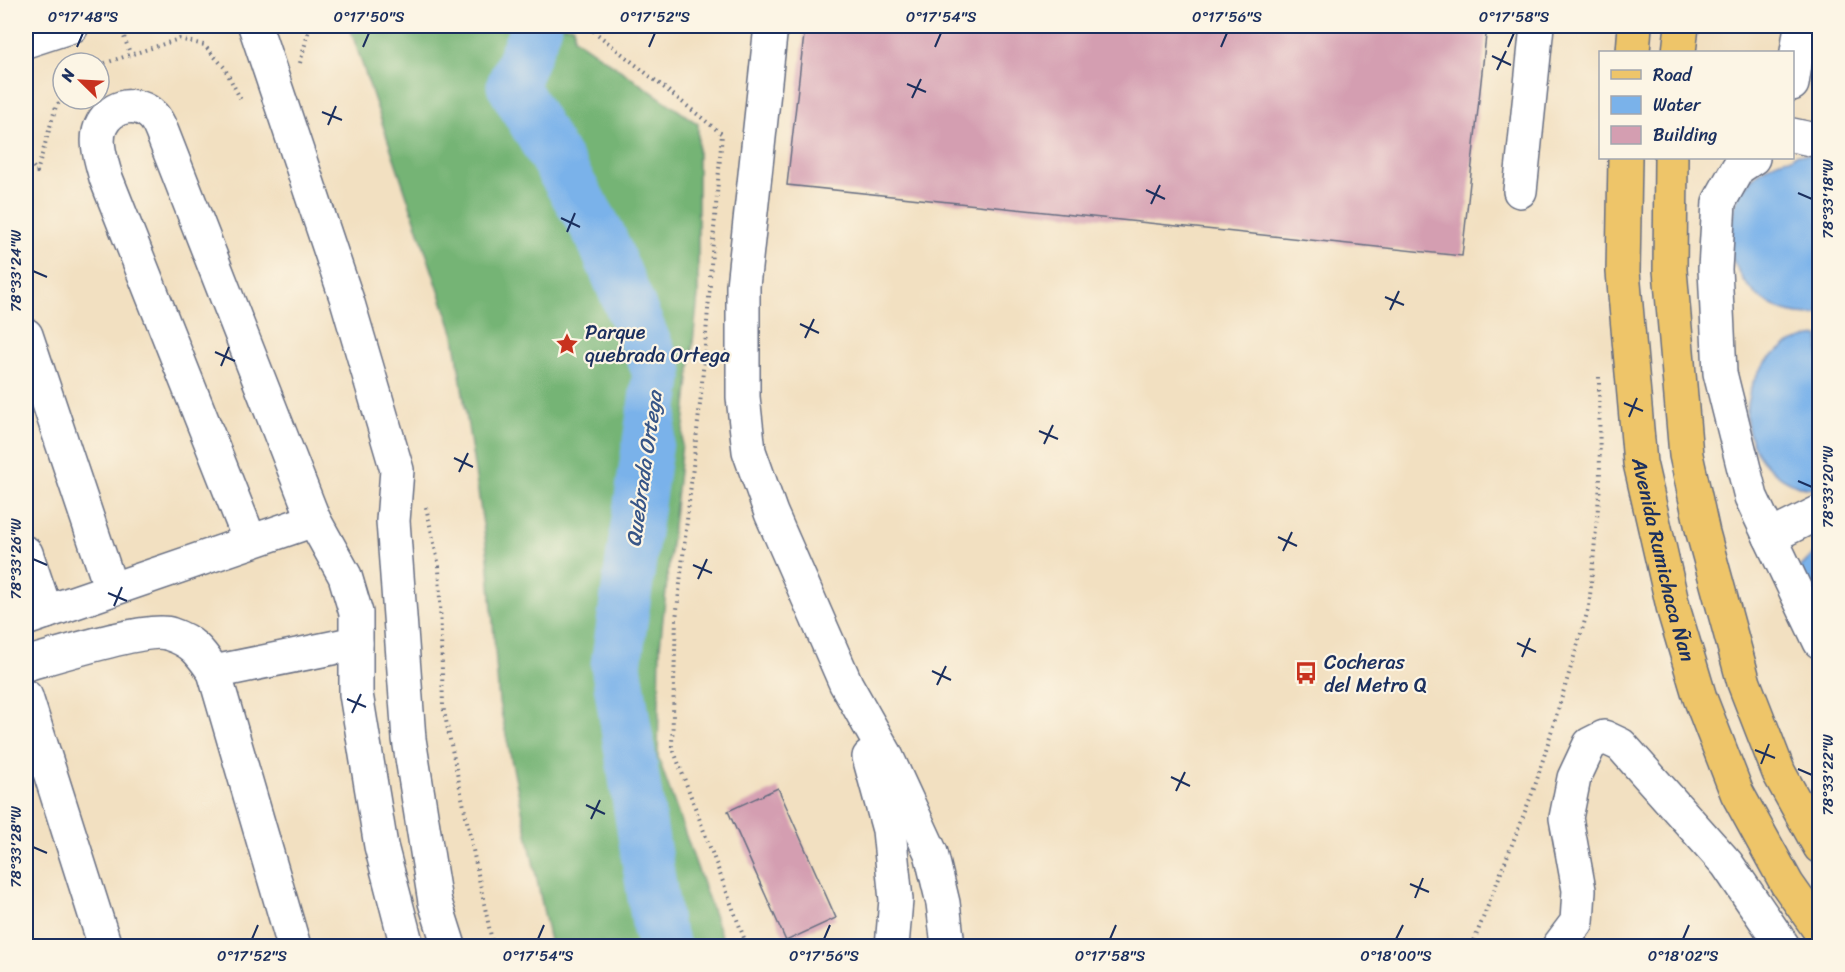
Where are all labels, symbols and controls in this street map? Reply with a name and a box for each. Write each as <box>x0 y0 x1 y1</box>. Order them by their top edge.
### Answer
text: 0°17'48"S <box>48 4 119 30</box>
text: 0°17'50"S <box>334 4 405 30</box>
text: 0°17'52"S <box>620 4 691 30</box>
text: 0°17'54"S <box>906 4 977 30</box>
text: 0°17'56"S <box>1192 4 1262 30</box>
text: 0°17'58"S <box>1479 4 1550 30</box>
north arrow <box>51 51 111 111</box>
legend <box>1599 51 1794 159</box>
text: Road <box>1653 59 1693 91</box>
text: N <box>52 63 84 87</box>
text: Water <box>1653 89 1702 121</box>
text: Building <box>1653 119 1717 151</box>
text: 78°33'18"W <box>1815 159 1841 239</box>
text: 78°33'24"W <box>3 230 29 312</box>
place label: Parque quebrada Ortega <box>585 315 730 373</box>
place icon: Parque quebrada Ortega <box>554 331 580 357</box>
water label: Quebrada Ortega <box>614 386 674 549</box>
text: 78°33'20"W <box>1815 446 1841 528</box>
street label: Avenida Rumichaca Ñan <box>1621 453 1705 666</box>
text: 78°33'26"W <box>3 518 29 600</box>
place label: Cocheras del Metro Q <box>1324 645 1427 703</box>
bus stop icon: Cocheras del Metro Q <box>1293 660 1319 686</box>
text: 78°33'22"W <box>1815 734 1841 816</box>
text: 78°33'28"W <box>3 806 29 888</box>
text: 0°17'52"S <box>217 943 288 969</box>
text: 0°17'54"S <box>503 943 574 969</box>
text: 0°17'56"S <box>789 943 859 969</box>
text: 0°17'58"S <box>1075 943 1146 969</box>
text: 0°18'00"S <box>1360 943 1432 969</box>
text: 0°18'02"S <box>1648 943 1719 969</box>

